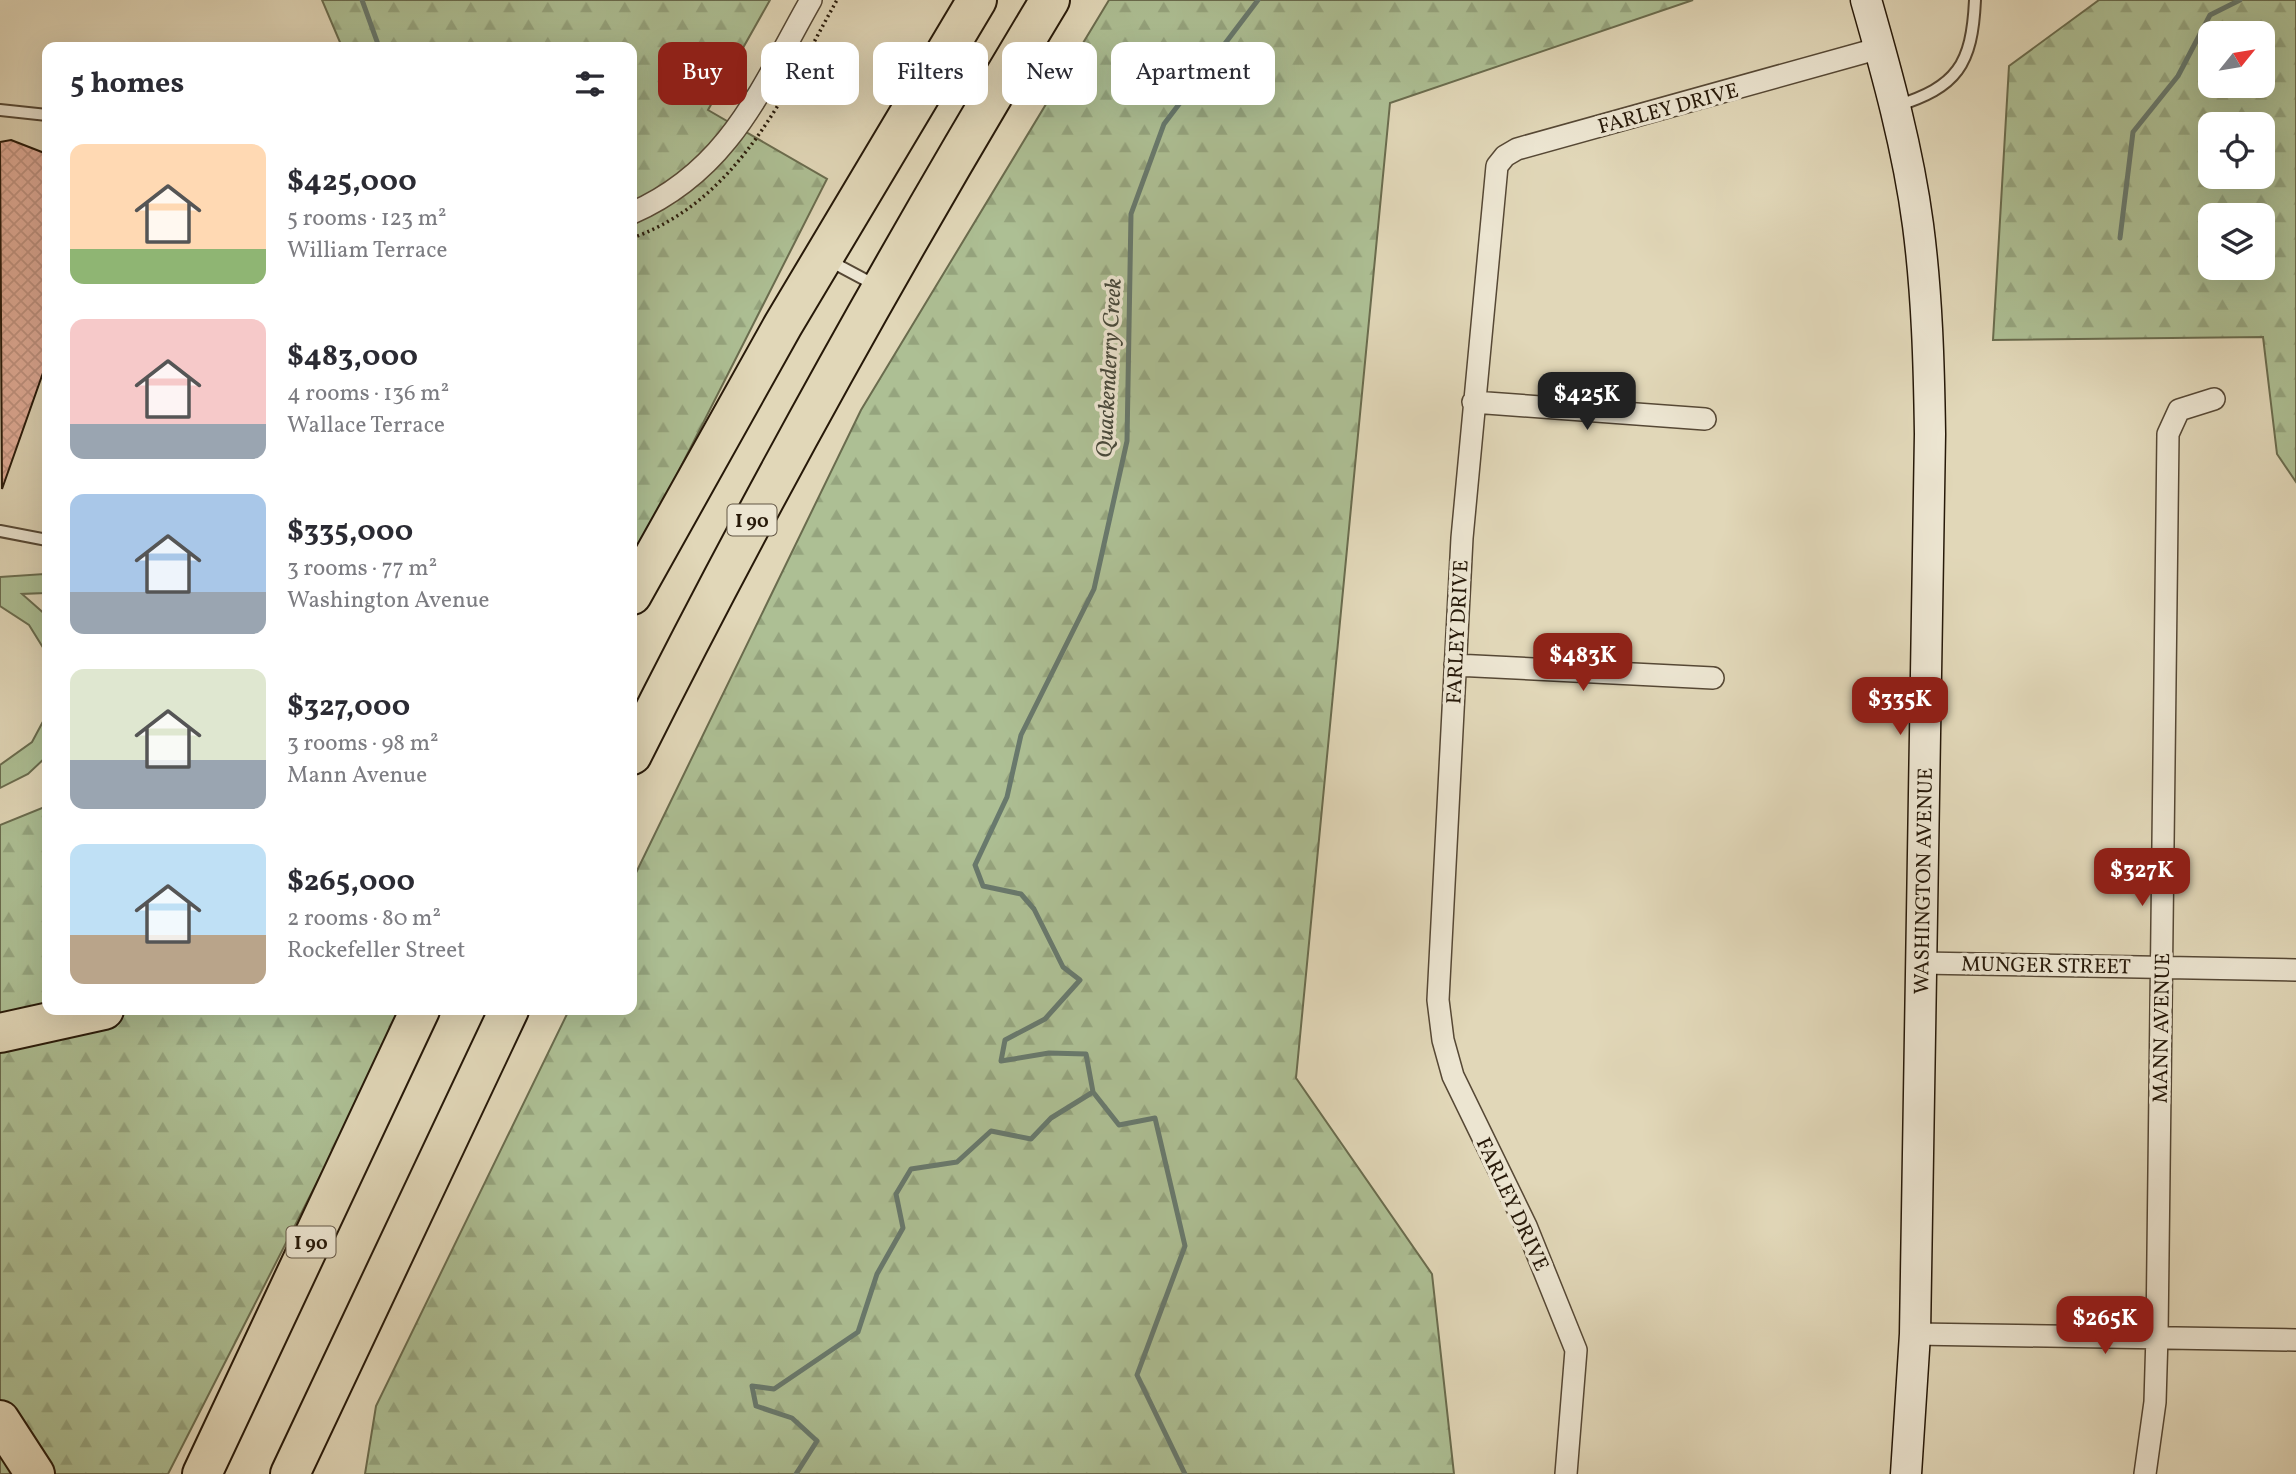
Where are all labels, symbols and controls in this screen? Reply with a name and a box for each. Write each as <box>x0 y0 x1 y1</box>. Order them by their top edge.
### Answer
north arrow <box>2198 21 2275 98</box>
map controls <box>2198 21 2275 280</box>
chip: Buy <box>658 42 747 105</box>
chip: Rent <box>761 42 859 105</box>
chip: Filters <box>873 42 988 105</box>
chip: New <box>1002 42 1097 105</box>
chip: Apartment <box>1111 42 1275 105</box>
text: 5 homes <box>70 63 184 105</box>
icon: filters <box>571 65 609 103</box>
street label: FARLEY DRIVE <box>1595 77 1742 142</box>
button: locate <box>2198 112 2275 189</box>
text: $425,000 <box>287 161 417 203</box>
icon: home <box>126 172 210 256</box>
text: 5 rooms · 123 m² <box>287 203 447 235</box>
button: layers <box>2198 203 2275 280</box>
text: William Terrace <box>287 235 447 267</box>
water label: Quackenderry Creek <box>1089 277 1131 459</box>
text: $483,000 <box>287 336 418 378</box>
icon: home <box>126 347 210 431</box>
pin: $425K <box>1538 372 1636 432</box>
text: 4 rooms · 136 m² <box>287 378 449 410</box>
text: $425K <box>1554 379 1620 411</box>
text: Wallace Terrace <box>287 410 445 442</box>
road number: I 90 <box>728 505 776 536</box>
text: $335,000 <box>287 511 413 553</box>
icon: home <box>126 522 210 606</box>
text: 3 rooms · 77 m² <box>287 553 437 585</box>
street label: FARLEY DRIVE <box>1440 559 1477 705</box>
text: Washington Avenue <box>287 585 490 617</box>
pin: $483K <box>1534 634 1632 693</box>
text: $483K <box>1549 640 1617 672</box>
pin: $335K <box>1851 678 1949 737</box>
text: $335K <box>1868 684 1932 716</box>
text: $327,000 <box>287 686 410 728</box>
icon: home <box>126 697 210 781</box>
text: 3 rooms · 98 m² <box>287 728 439 760</box>
text: Mann Avenue <box>287 760 427 792</box>
street label: WASHINGTON AVENUE <box>1908 767 1941 995</box>
pin: $327K <box>2093 848 2191 908</box>
text: $327K <box>2110 855 2174 887</box>
text: $265,000 <box>287 861 415 903</box>
icon: home <box>126 872 210 956</box>
text: 2 rooms · 80 m² <box>287 903 441 935</box>
text: Rockefeller Street <box>287 935 465 967</box>
street label: MUNGER STREET <box>1961 951 2131 982</box>
street label: MANN AVENUE <box>2147 952 2178 1104</box>
street label: FARLEY DRIVE <box>1468 1133 1555 1276</box>
road number: I 90 <box>286 1226 336 1258</box>
pin: $265K <box>2056 1296 2154 1356</box>
text: $265K <box>2072 1303 2138 1335</box>

